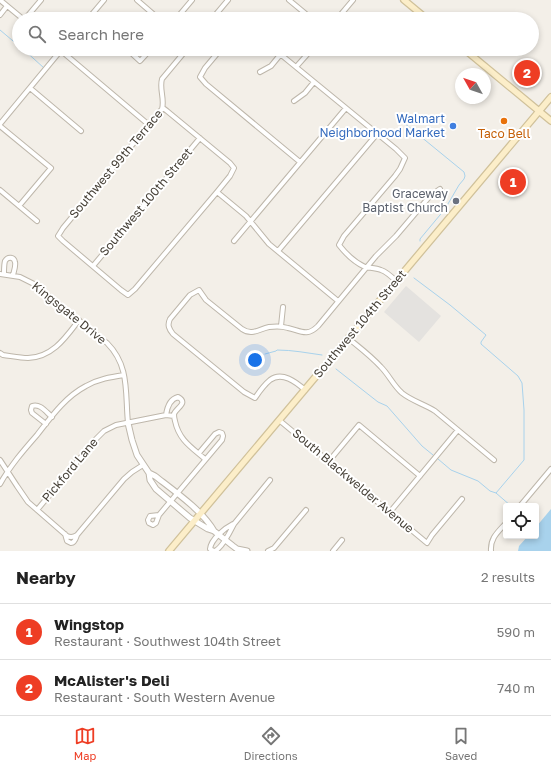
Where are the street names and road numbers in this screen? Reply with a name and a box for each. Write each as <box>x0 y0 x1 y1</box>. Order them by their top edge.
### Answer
street label: Southwest 99th Terrace <box>66 106 166 221</box>
street label: Southwest 100th Street <box>96 144 195 259</box>
street label: Southwest 104th Street <box>310 267 409 381</box>
street label: Kingsgate Drive <box>29 278 109 347</box>
street label: South Blackwelder Avenue <box>289 425 417 536</box>
street label: Pickford Lane <box>39 435 101 505</box>

